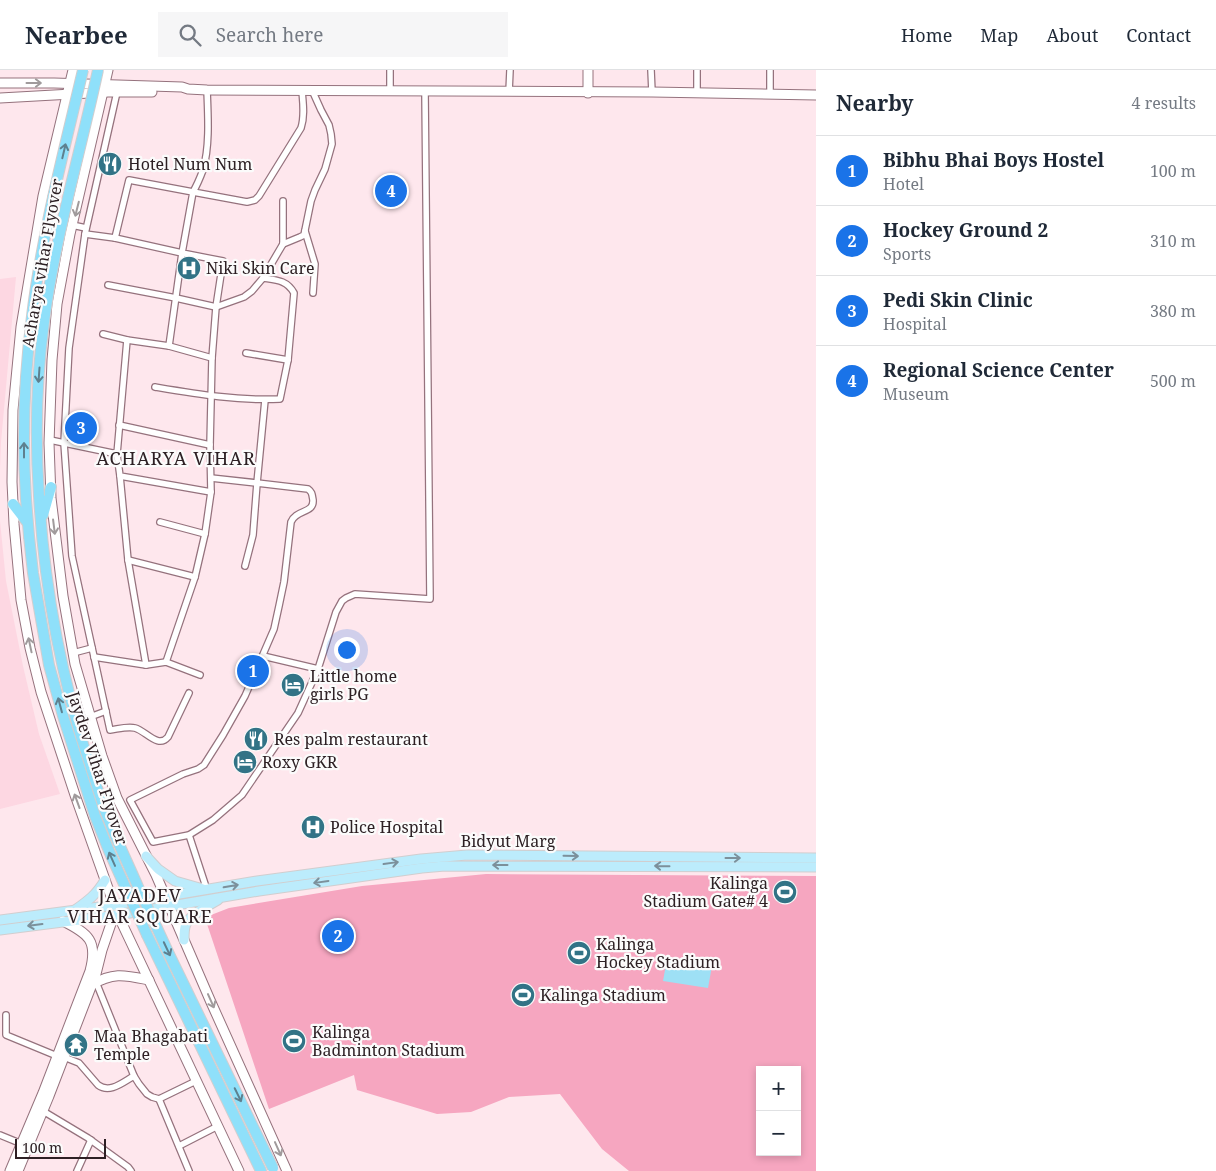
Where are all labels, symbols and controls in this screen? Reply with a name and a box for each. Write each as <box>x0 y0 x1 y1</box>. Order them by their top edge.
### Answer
search box <box>158 12 508 57</box>
text: Nearbee <box>25 18 128 51</box>
icon: search <box>176 21 204 49</box>
text: Search here <box>216 22 323 48</box>
text: Home <box>901 23 952 47</box>
text: Map <box>980 23 1018 47</box>
text: About <box>1046 23 1098 47</box>
text: Contact <box>1126 23 1191 47</box>
one-way arrow <box>26 78 42 88</box>
text: Nearby <box>836 89 914 117</box>
text: 4 results <box>1132 92 1196 114</box>
one-way arrow <box>60 144 69 160</box>
text: Bibhu Bhai Boys Hostel <box>883 147 1104 173</box>
restaurant icon: Hotel Num Num <box>97 151 123 177</box>
place label: Hotel Num Num <box>128 153 252 175</box>
text: 1 <box>847 160 857 182</box>
text: 100 m <box>1150 160 1196 182</box>
pin: 4 <box>375 172 407 210</box>
text: Hotel <box>883 173 924 195</box>
street label: Acharya vihar Flyover <box>16 176 68 349</box>
one-way arrow <box>71 200 81 216</box>
text: Hockey Ground 2 <box>883 217 1048 243</box>
text: 2 <box>847 230 857 252</box>
text: 310 m <box>1150 230 1196 252</box>
text: Sports <box>883 243 931 265</box>
hospital icon: Niki Skin Care <box>176 255 202 281</box>
place label: Niki Skin Care <box>206 257 315 279</box>
text: Pedi Skin Clinic <box>883 287 1033 313</box>
text: 3 <box>847 300 857 322</box>
text: 380 m <box>1150 300 1196 322</box>
text: Hospital <box>883 313 947 335</box>
text: Regional Science Center <box>883 357 1114 383</box>
one-way arrow <box>34 367 43 383</box>
text: 4 <box>847 370 857 392</box>
text: 500 m <box>1150 370 1196 392</box>
text: Museum <box>883 383 949 405</box>
pin: 3 <box>65 409 97 447</box>
one-way arrow <box>19 443 29 459</box>
district label: ACHARYA VIHAR <box>96 446 256 470</box>
one-way arrow <box>49 519 59 535</box>
your location <box>334 637 360 663</box>
one-way arrow <box>25 638 34 654</box>
pin: 1 <box>237 652 269 690</box>
place label: Little home girls PG <box>310 665 397 705</box>
hotel icon: Little home girls PG <box>280 672 306 698</box>
street label: Jaydev Vihar Flyover <box>62 688 133 848</box>
one-way arrow <box>55 698 65 714</box>
restaurant icon: Res palm restaurant <box>243 726 269 752</box>
place label: Res palm restaurant <box>274 728 428 750</box>
hotel icon: Roxy GKR <box>232 749 258 775</box>
place label: Roxy GKR <box>262 751 338 773</box>
one-way arrow <box>72 794 81 809</box>
hospital icon: Police Hospital <box>300 814 326 840</box>
place label: Police Hospital <box>330 816 443 838</box>
street label: Bidyut Marg <box>461 830 556 852</box>
one-way arrow <box>562 851 579 861</box>
one-way arrow <box>107 852 117 867</box>
one-way arrow <box>725 853 741 863</box>
one-way arrow <box>383 858 399 868</box>
one-way arrow <box>492 860 508 870</box>
one-way arrow <box>655 861 671 871</box>
place label: Kalinga Stadium Gate# 4 <box>644 872 768 912</box>
one-way arrow <box>313 877 329 887</box>
sports icon: Kalinga Stadium Gate# 4 <box>772 879 798 905</box>
one-way arrow <box>222 880 238 890</box>
district label: JAYADEV VIHAR SQUARE <box>67 883 213 928</box>
pin: 2 <box>322 917 354 955</box>
one-way arrow <box>27 920 43 930</box>
place label: Kalinga Hockey Stadium <box>596 933 720 973</box>
sports icon: Kalinga Hockey Stadium <box>566 940 592 966</box>
one-way arrow <box>162 941 172 956</box>
sports icon: Kalinga Stadium <box>510 982 536 1008</box>
place label: Kalinga Stadium <box>540 984 666 1006</box>
one-way arrow <box>206 993 216 1008</box>
place label: Kalinga Badminton Stadium <box>312 1021 465 1061</box>
place label: Maa Bhagabati Temple <box>94 1025 208 1065</box>
sports icon: Kalinga Badminton Stadium <box>281 1028 307 1054</box>
temple icon: Maa Bhagabati Temple <box>63 1032 89 1058</box>
map controls <box>756 1066 801 1156</box>
button: + <box>756 1066 801 1111</box>
one-way arrow <box>234 1087 243 1102</box>
button: − <box>756 1111 801 1156</box>
scale bar <box>15 1136 106 1159</box>
text: 100 m <box>22 1138 62 1157</box>
one-way arrow <box>273 1141 283 1156</box>

